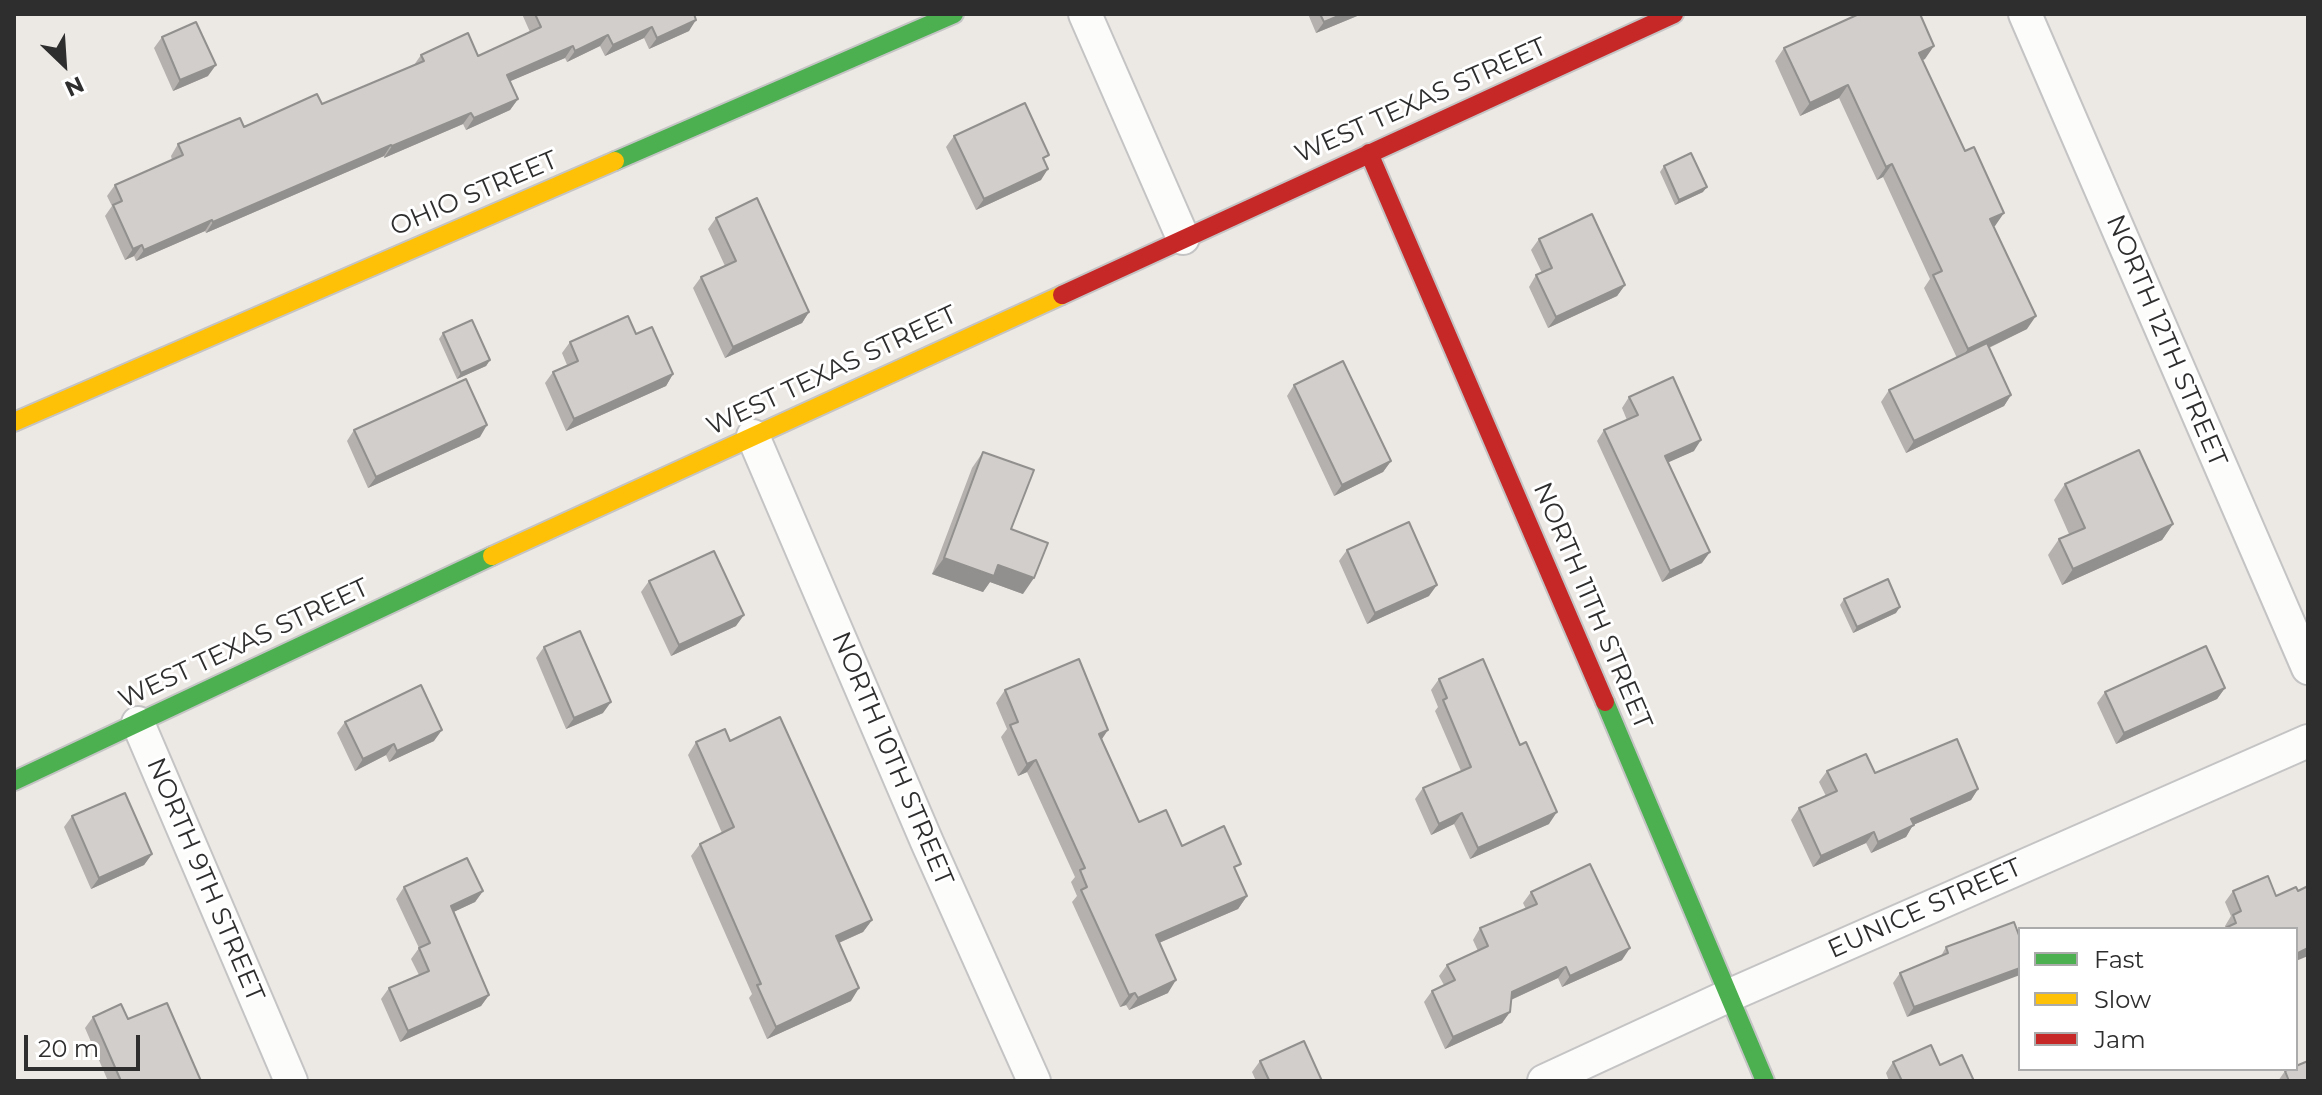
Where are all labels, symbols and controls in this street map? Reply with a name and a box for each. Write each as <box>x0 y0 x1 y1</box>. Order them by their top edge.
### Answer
north arrow <box>24 24 104 104</box>
street label: WEST TEXAS STREET <box>1290 31 1552 171</box>
text: N <box>61 70 88 102</box>
street label: OHIO STREET <box>386 145 562 243</box>
street label: NORTH 12TH STREET <box>2099 210 2233 472</box>
street label: WEST TEXAS STREET <box>702 299 962 443</box>
street label: NORTH 11TH STREET <box>1526 478 1658 734</box>
street label: WEST TEXAS STREET <box>114 572 374 716</box>
street label: NORTH 10TH STREET <box>824 627 960 891</box>
street label: NORTH 9TH STREET <box>140 753 270 1007</box>
street label: EUNICE STREET <box>1823 852 2027 966</box>
legend <box>2018 927 2298 1071</box>
text: Fast <box>2094 945 2144 974</box>
text: Slow <box>2094 985 2151 1014</box>
scale bar <box>28 1019 144 1069</box>
text: Jam <box>2094 1025 2146 1054</box>
text: 20 m <box>38 1034 99 1063</box>

